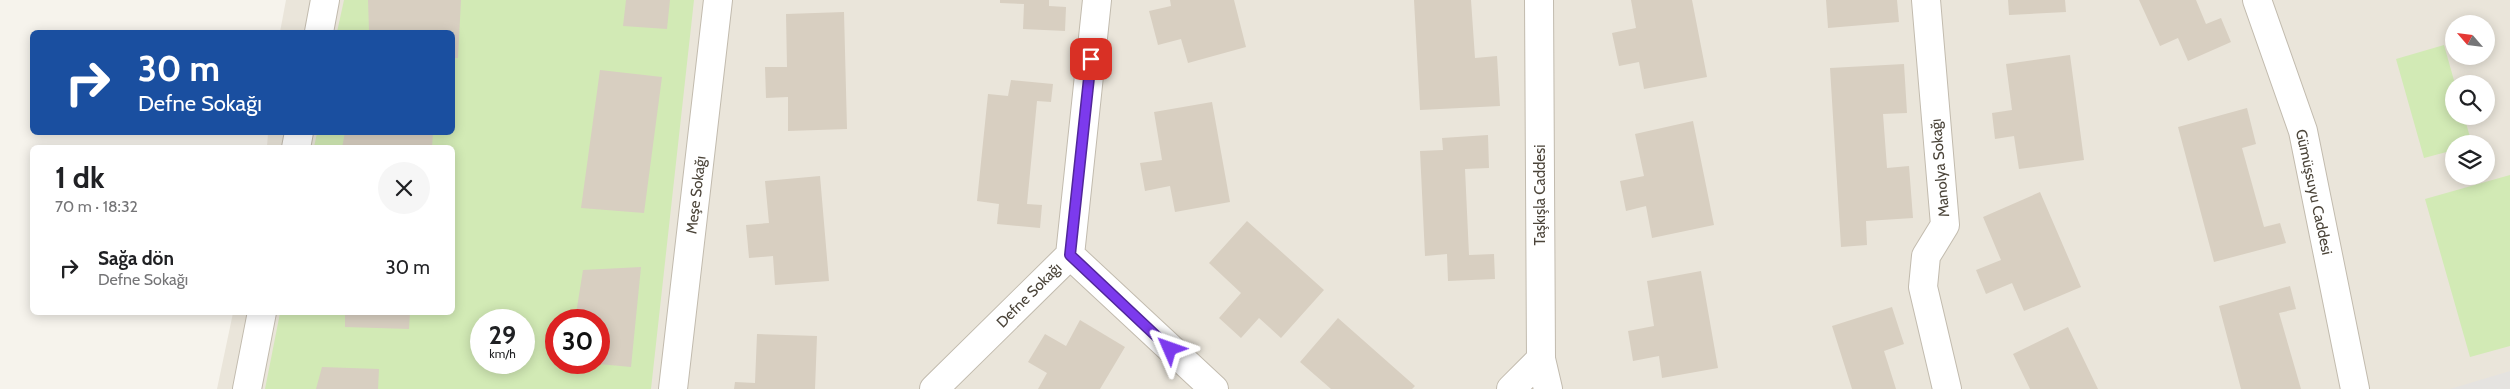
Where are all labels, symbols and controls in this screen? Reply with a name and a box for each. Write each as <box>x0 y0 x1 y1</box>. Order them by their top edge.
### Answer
north arrow <box>2445 15 2495 65</box>
map controls <box>2445 15 2495 185</box>
pin <box>1070 38 1112 80</box>
icon: arrive <box>1077 45 1105 73</box>
text: 30 m <box>138 47 220 90</box>
icon: right <box>55 50 120 115</box>
button: search <box>2445 75 2495 125</box>
text: Defne Sokağı <box>138 90 262 117</box>
street label: Manolya Sokağı <box>1927 118 1953 218</box>
street label: Gümüşsuyu Caddesi <box>2292 127 2336 257</box>
button: layers <box>2445 135 2495 185</box>
street label: Taşkışla Caddesi <box>1531 145 1549 245</box>
street label: Meşe Sokağı <box>682 155 710 235</box>
text: 1 dk <box>55 159 105 196</box>
button: close <box>378 162 430 214</box>
text: 70 m · 18:32 <box>55 197 138 216</box>
text: Sağa dön <box>98 247 174 270</box>
icon: right <box>55 254 83 282</box>
text: 30 m <box>386 256 430 279</box>
street label: Defne Sokağı <box>993 259 1065 331</box>
text: Defne Sokağı <box>98 270 188 289</box>
speed limit sign: 30 <box>545 309 610 374</box>
text: 29 <box>489 320 516 350</box>
position arrow <box>1143 322 1195 374</box>
text: km/h <box>489 346 516 361</box>

